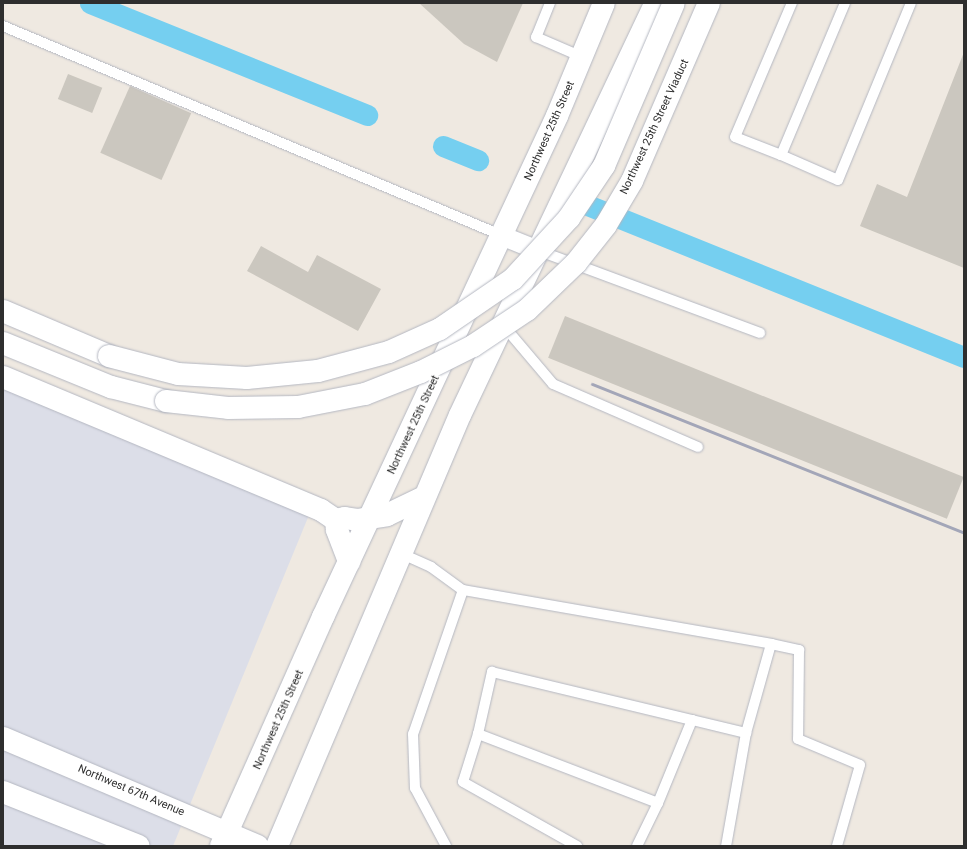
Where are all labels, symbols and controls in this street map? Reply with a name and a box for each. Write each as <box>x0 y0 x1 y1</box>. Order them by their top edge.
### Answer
street label: Northwest 25th Street Viaduct <box>618 57 692 197</box>
street label: Northwest 25th Street <box>522 79 578 183</box>
street label: Northwest 25th Street <box>385 373 443 477</box>
street label: Northwest 25th Street <box>251 668 307 772</box>
street label: Northwest 67th Avenue <box>76 763 186 819</box>

